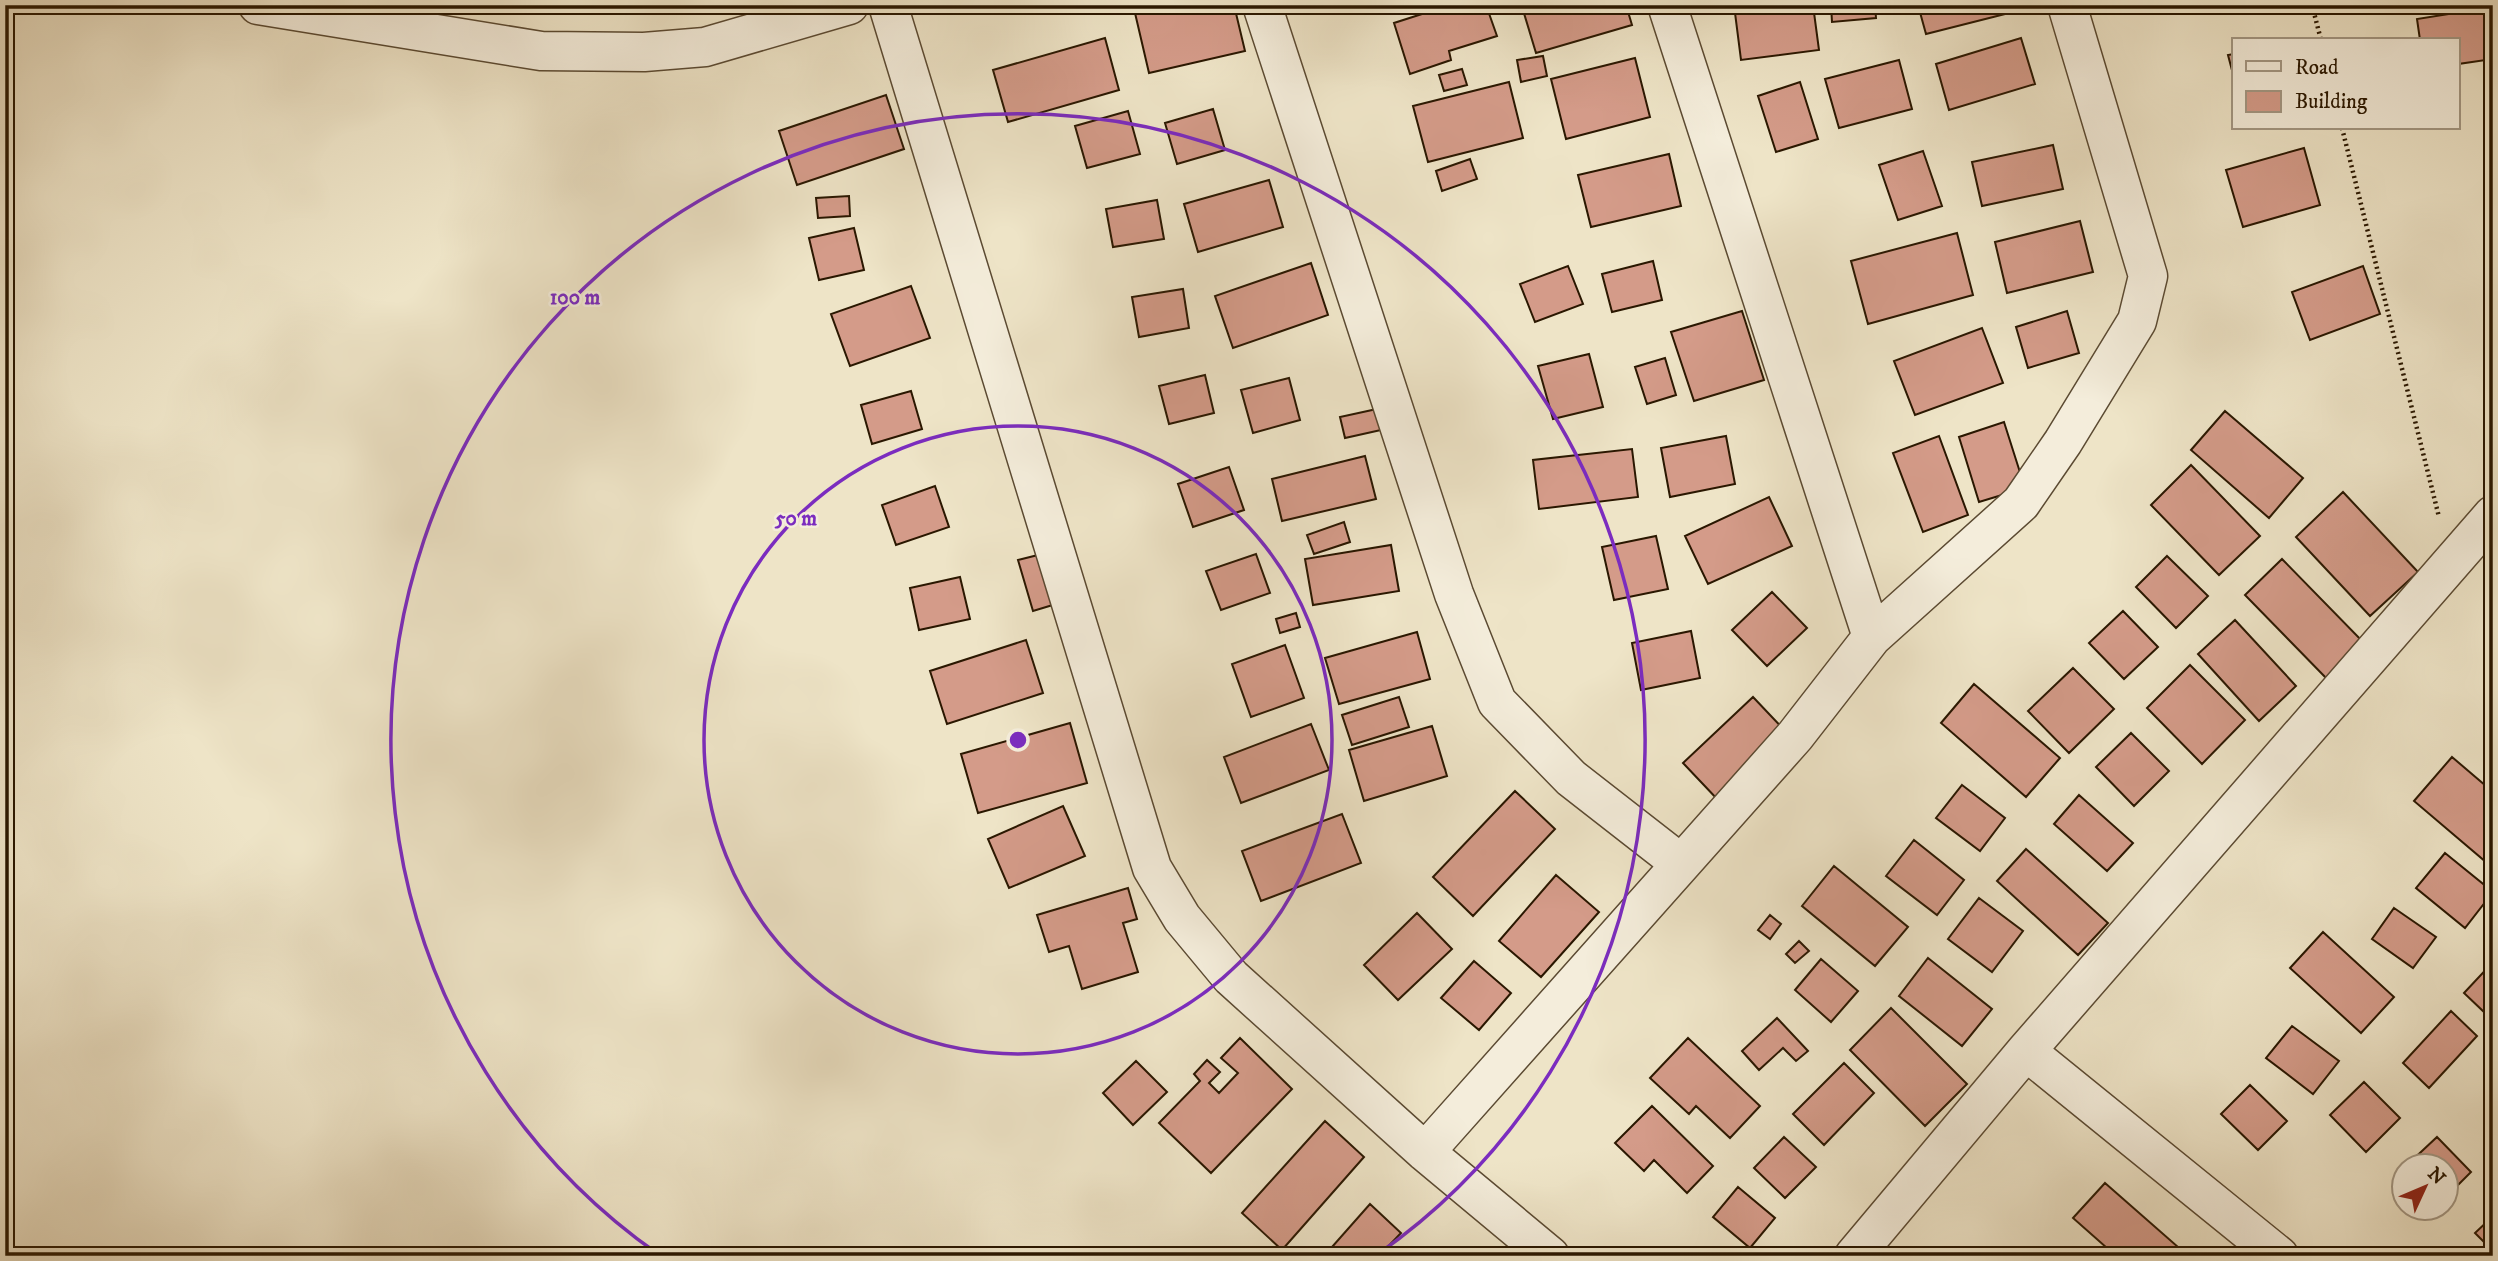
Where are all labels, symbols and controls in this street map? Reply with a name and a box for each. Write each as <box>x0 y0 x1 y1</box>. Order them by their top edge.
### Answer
legend <box>2232 38 2460 130</box>
text: Road <box>2295 55 2339 81</box>
text: Building <box>2295 89 2368 115</box>
text: 100 m <box>550 285 600 311</box>
text: 50 m <box>774 506 817 532</box>
centre of rings <box>1006 728 1030 752</box>
north arrow <box>2390 1152 2460 1222</box>
text: N <box>2422 1163 2450 1190</box>

